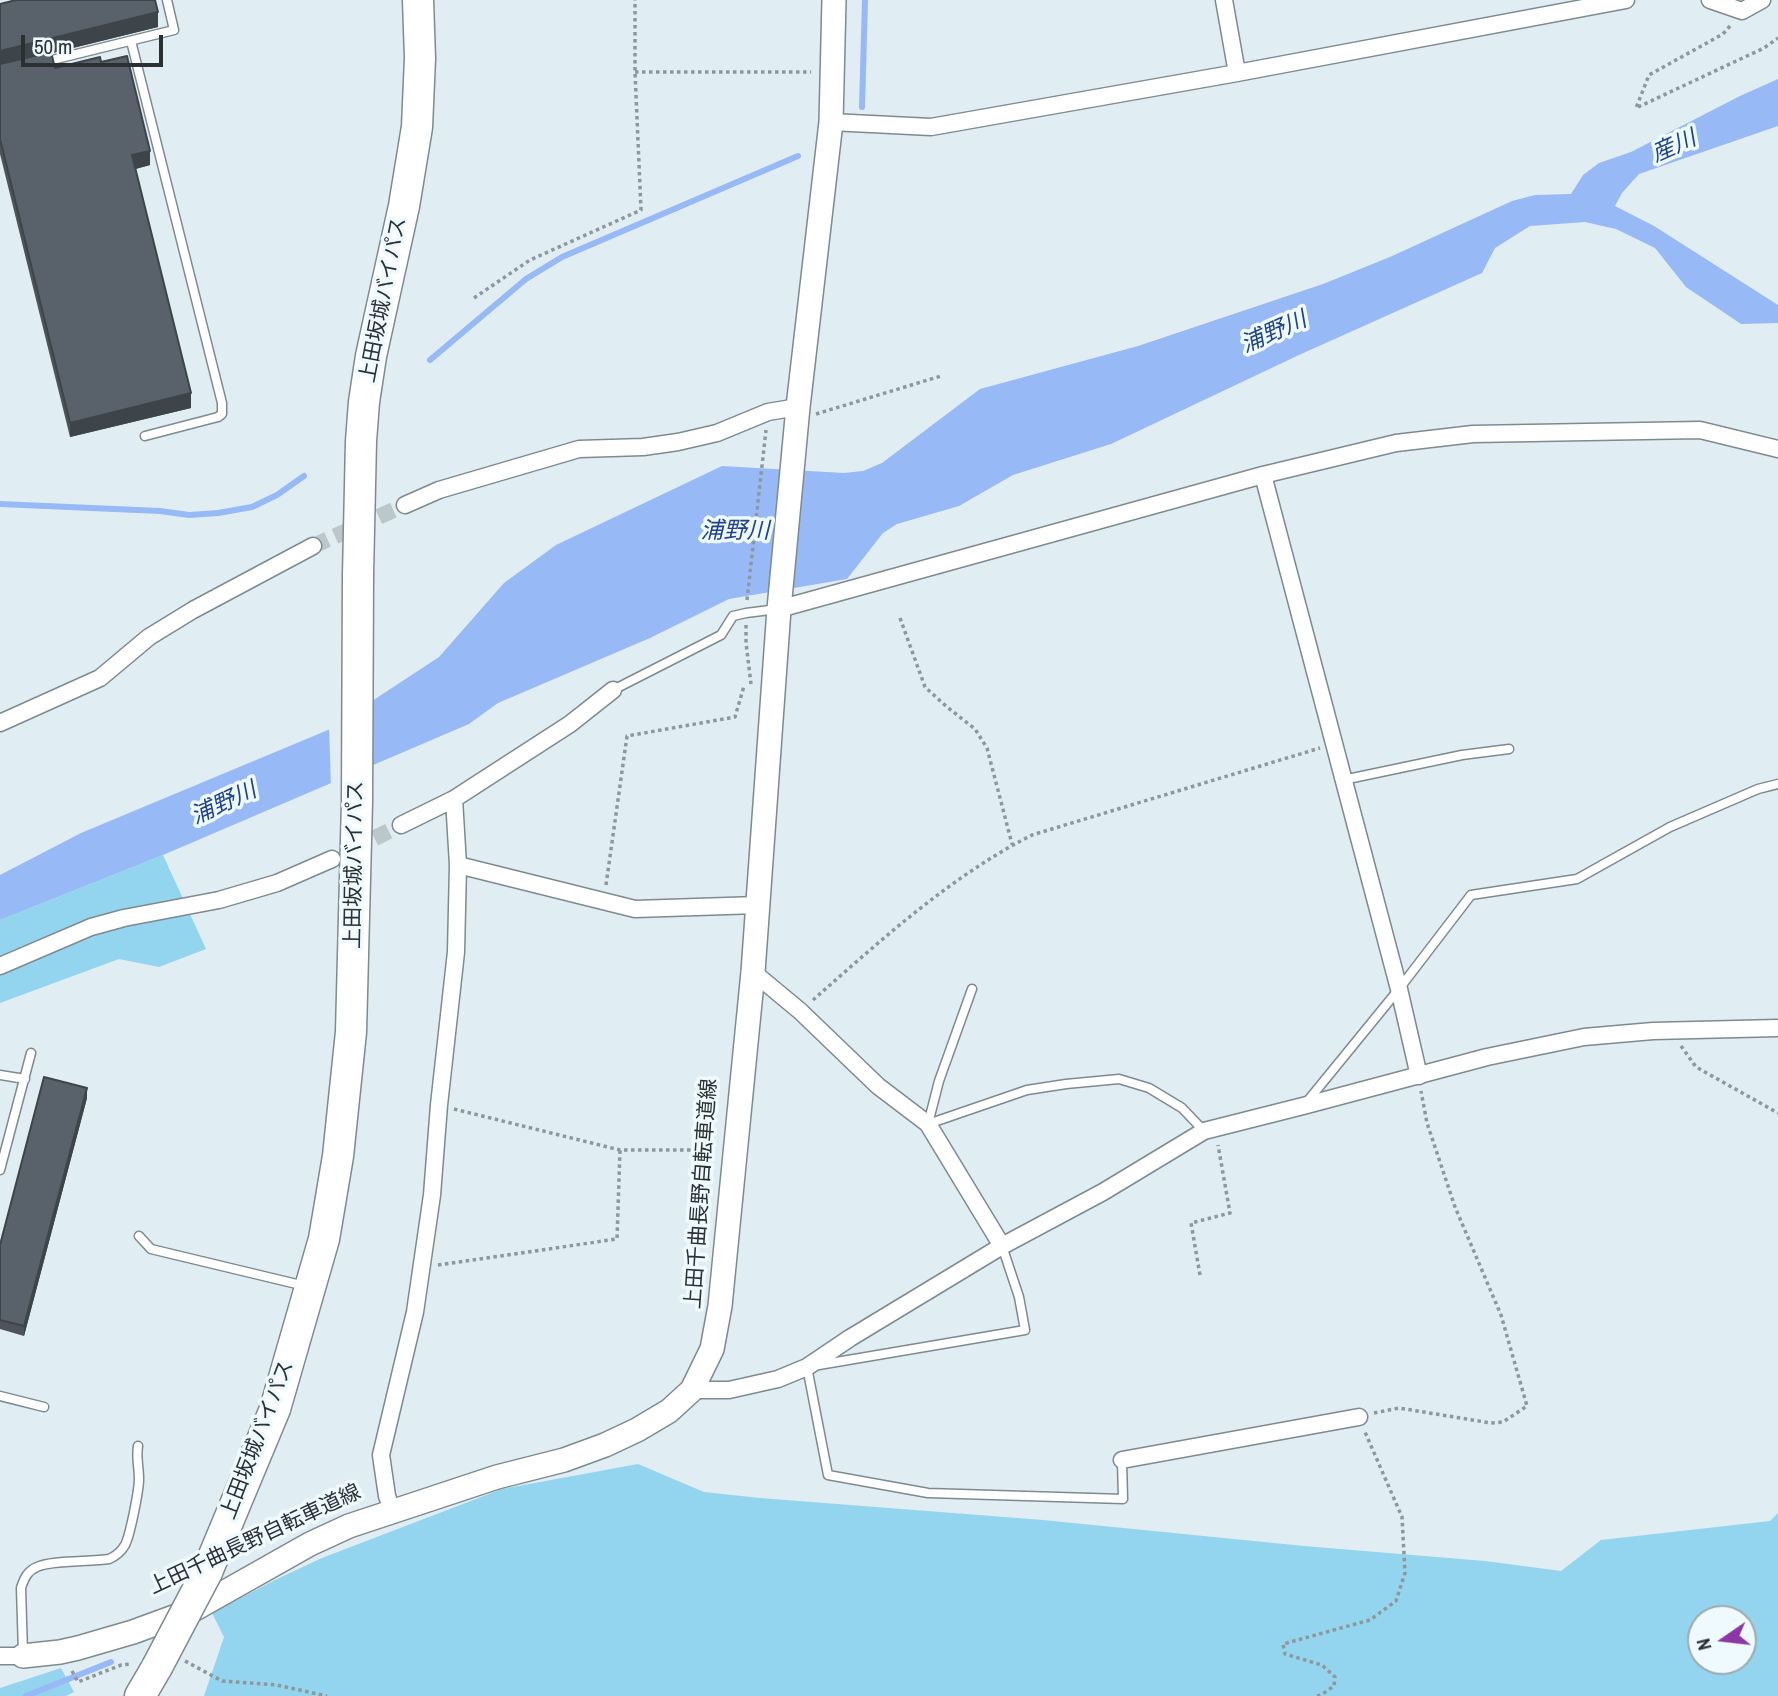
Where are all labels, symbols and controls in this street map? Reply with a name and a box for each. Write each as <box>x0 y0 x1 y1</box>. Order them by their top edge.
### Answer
scale bar <box>24 21 166 65</box>
text: 50 m <box>34 32 72 61</box>
water label: 産川 <box>1647 125 1701 169</box>
street label: 上田坂城バイパス <box>356 215 412 385</box>
water label: 浦野川 <box>1237 306 1311 360</box>
water label: 浦野川 <box>701 518 769 546</box>
water label: 浦野川 <box>187 777 261 831</box>
street label: 上田坂城バイパス <box>341 781 369 949</box>
street label: 上田千曲長野自転車道線 <box>681 1078 723 1310</box>
street label: 上田坂城バイパス <box>216 1357 300 1523</box>
street label: 上田千曲長野自転車道線 <box>145 1480 365 1600</box>
north arrow <box>1687 1605 1757 1675</box>
text: N <box>1690 1636 1718 1653</box>

